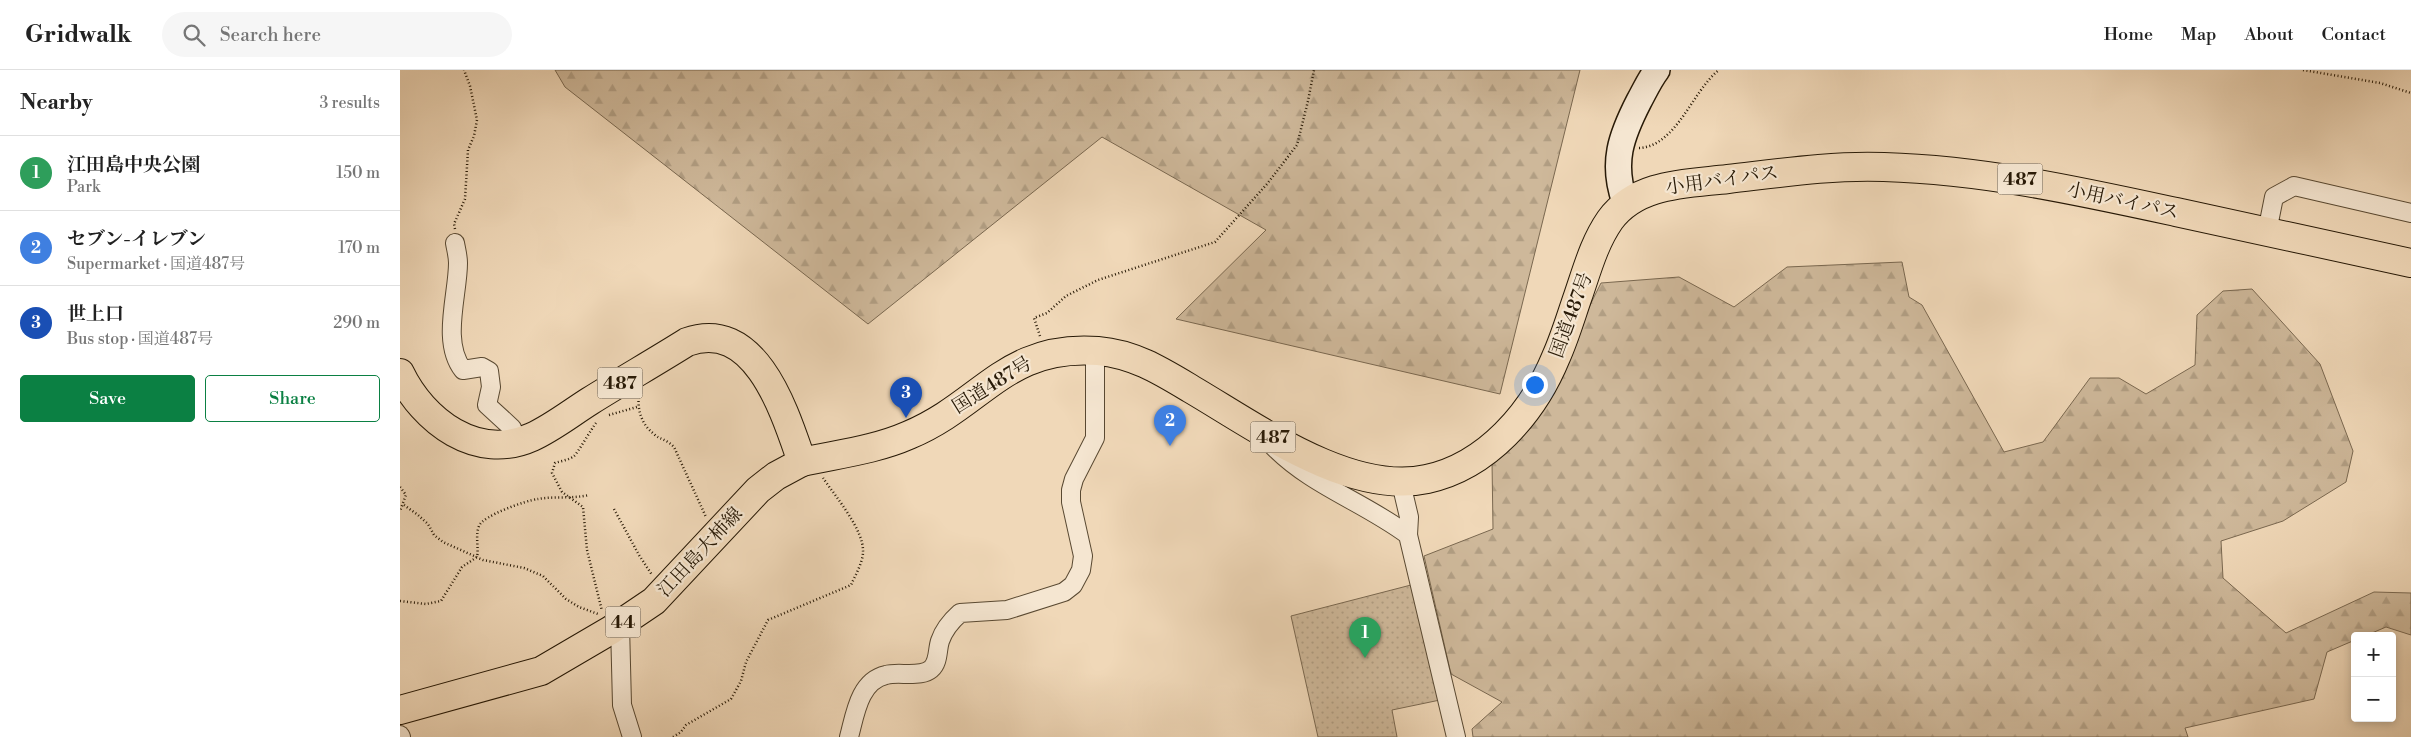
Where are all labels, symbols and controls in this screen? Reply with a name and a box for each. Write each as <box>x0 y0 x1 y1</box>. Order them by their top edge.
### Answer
search box <box>162 12 512 57</box>
text: Gridwalk <box>25 20 132 50</box>
icon: search <box>180 21 208 49</box>
text: Search here <box>220 23 321 47</box>
text: Home <box>2104 23 2153 46</box>
text: Map <box>2181 23 2217 46</box>
text: About <box>2245 23 2294 46</box>
text: Contact <box>2322 23 2386 46</box>
text: Nearby <box>20 90 93 116</box>
text: 3 results <box>319 93 380 113</box>
text: 江田島中央公園 <box>67 153 200 177</box>
street label: 小用バイパス <box>1664 160 1780 200</box>
text: 1 <box>32 163 40 183</box>
text: 150 m <box>336 163 380 183</box>
road number: 487 <box>1998 164 2042 195</box>
text: Park <box>67 177 100 197</box>
street label: 小用バイパス <box>2065 177 2181 225</box>
text: セブン-イレブン <box>67 227 206 251</box>
text: 2 <box>31 238 41 258</box>
text: 170 m <box>338 238 380 258</box>
text: Supermarket · 国道487号 <box>67 254 245 274</box>
street label: 国道487号 <box>1544 269 1598 361</box>
text: 世上口 <box>67 302 124 326</box>
text: 3 <box>31 313 41 333</box>
text: 290 m <box>333 313 380 333</box>
text: Bus stop · 国道487号 <box>67 329 213 349</box>
street label: 国道487号 <box>948 351 1036 419</box>
road number: 487 <box>598 368 642 398</box>
your location <box>1522 372 1548 398</box>
button: Save <box>20 375 195 422</box>
button: Share <box>205 375 380 422</box>
pin: 3 <box>890 377 922 418</box>
pin: 2 <box>1154 405 1186 446</box>
road number: 487 <box>1250 422 1296 452</box>
street label: 江田島大柿線 <box>652 502 748 602</box>
road number: 44 <box>606 606 640 638</box>
pin: 1 <box>1349 617 1381 658</box>
map controls <box>2351 632 2396 722</box>
button: + <box>2351 632 2396 677</box>
button: − <box>2351 677 2396 722</box>

